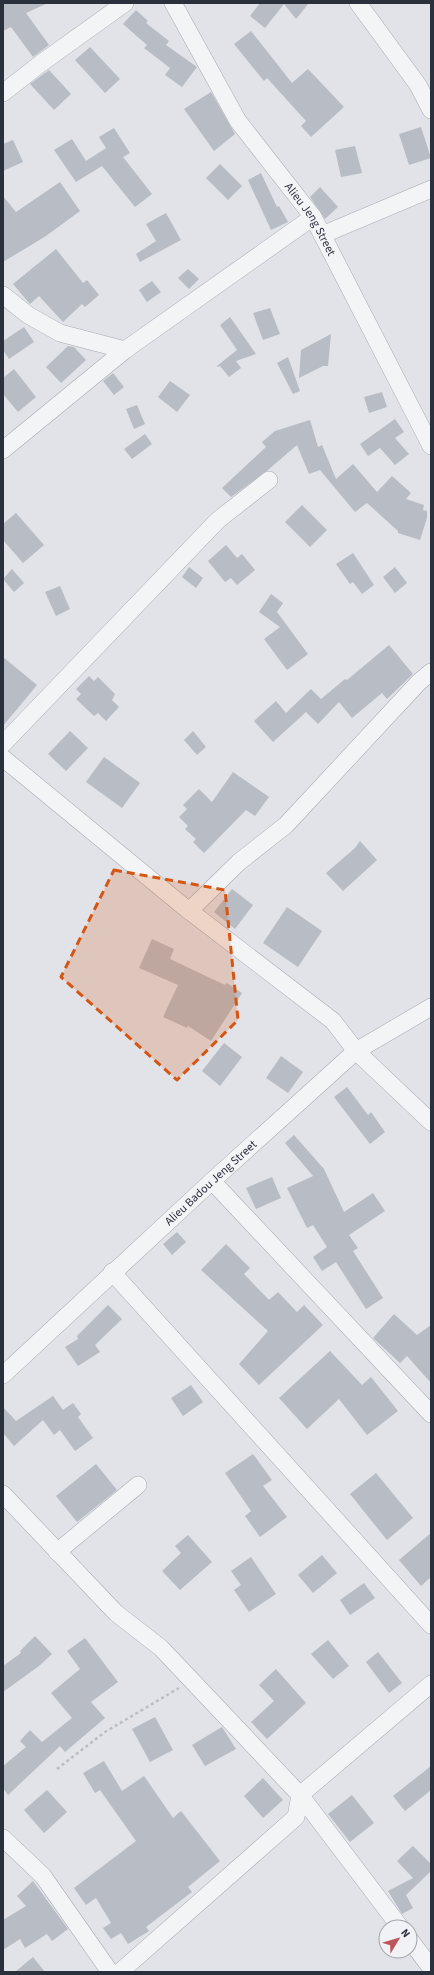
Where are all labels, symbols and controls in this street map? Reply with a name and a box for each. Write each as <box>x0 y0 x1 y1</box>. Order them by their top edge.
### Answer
street label: Alieu Jeng Street <box>281 179 340 259</box>
street label: Alieu Badou Jeng Street <box>161 1136 260 1229</box>
north arrow <box>378 1919 418 1959</box>
text: N <box>397 1926 414 1941</box>

